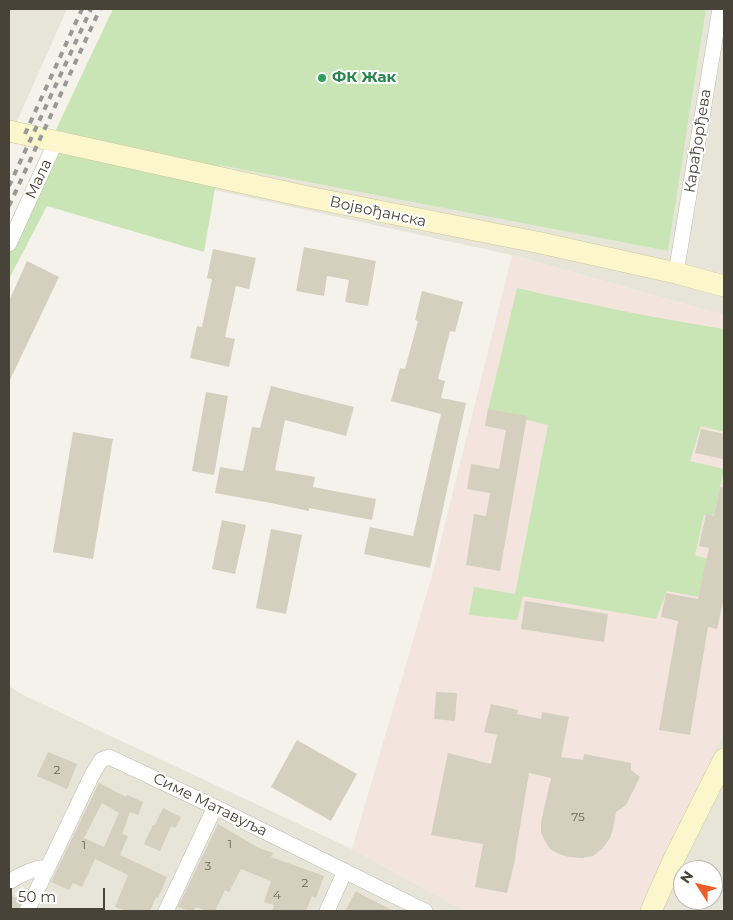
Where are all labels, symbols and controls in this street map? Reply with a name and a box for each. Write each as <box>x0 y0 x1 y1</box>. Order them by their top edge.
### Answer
place label: ФК Жак <box>332 69 396 87</box>
marker: ФК Жак <box>316 72 328 84</box>
street label: Карађорђева <box>681 88 715 194</box>
street label: Мала <box>22 156 56 202</box>
street label: Војвођанска <box>328 193 428 231</box>
house number: 2 <box>54 763 60 777</box>
street label: Симе Матавуља <box>150 770 270 840</box>
house number: 75 <box>571 810 585 824</box>
house number: 1 <box>228 837 232 851</box>
house number: 1 <box>82 838 86 852</box>
house number: 3 <box>205 859 211 873</box>
north arrow <box>673 860 723 910</box>
text: N <box>676 867 697 887</box>
house number: 2 <box>302 876 308 890</box>
scale bar <box>12 878 108 910</box>
text: 50 m <box>18 887 56 906</box>
house number: 4 <box>273 888 281 902</box>

